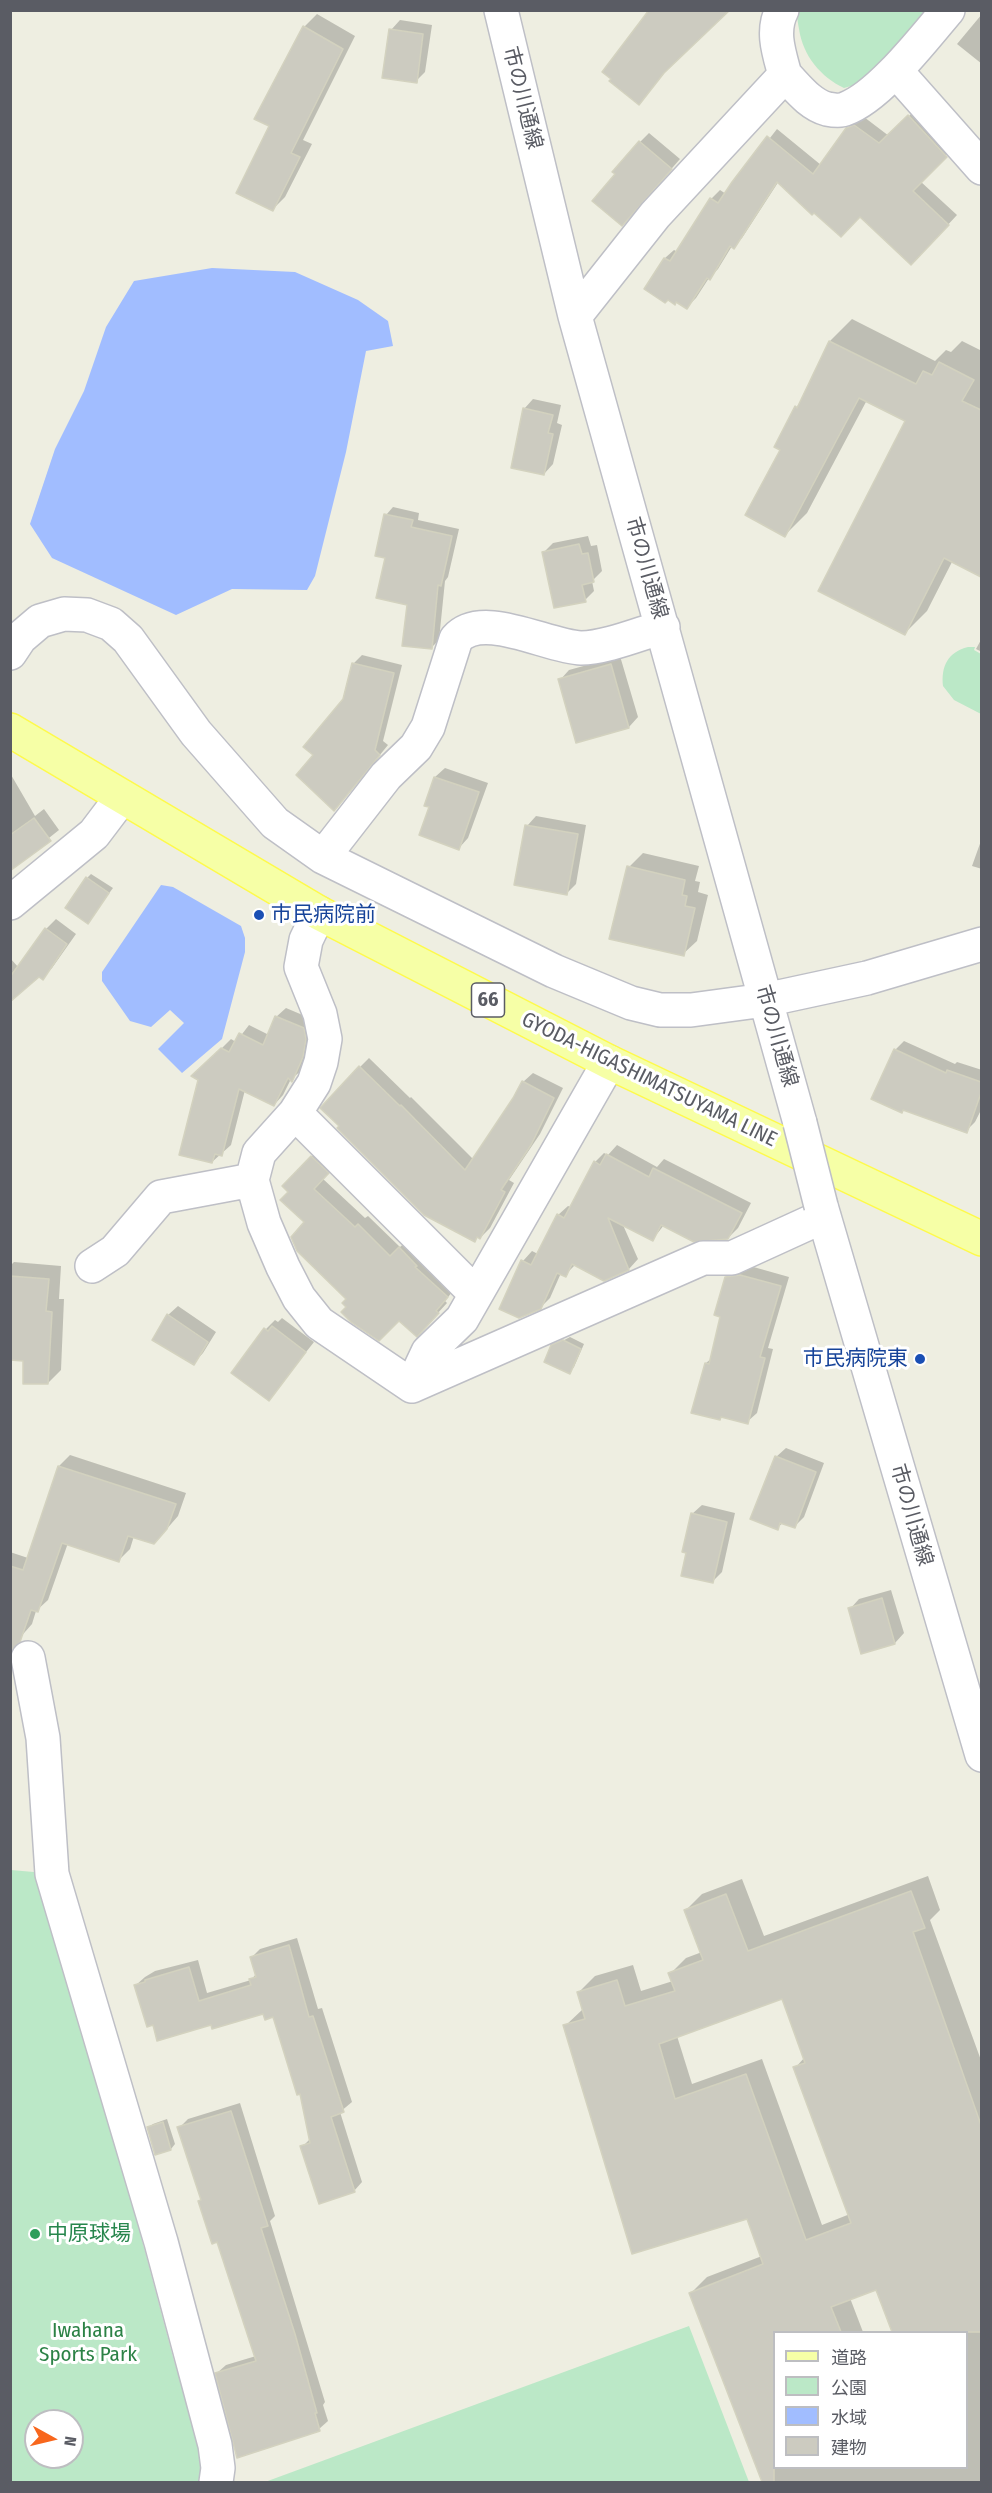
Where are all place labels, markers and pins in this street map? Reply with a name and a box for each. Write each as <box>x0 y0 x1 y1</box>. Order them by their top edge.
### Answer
place label: 市民病院前 <box>271 902 376 928</box>
marker: 市民病院前 <box>252 908 266 922</box>
place label: 市民病院東 <box>803 1346 908 1372</box>
marker: 市民病院東 <box>913 1352 927 1366</box>
place label: 中原球場 <box>47 2221 131 2247</box>
marker: 中原球場 <box>28 2227 42 2241</box>

